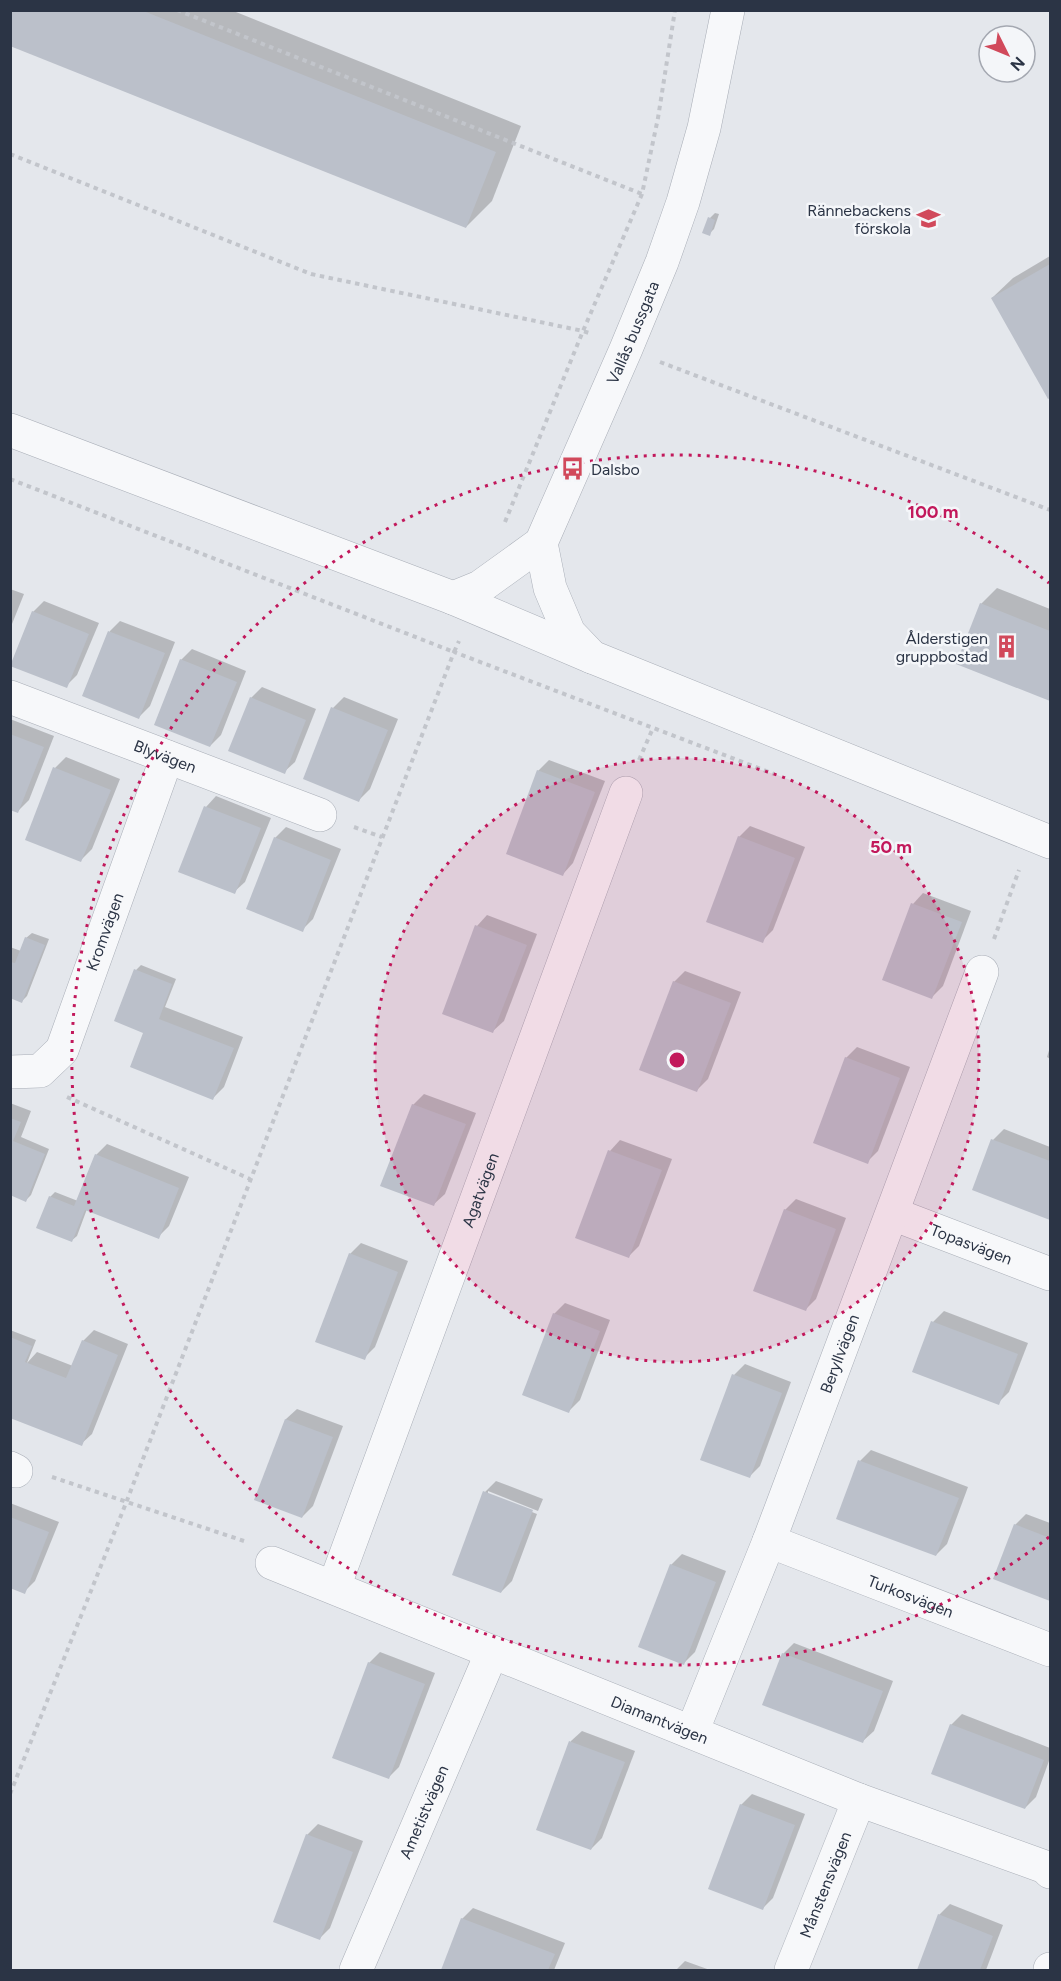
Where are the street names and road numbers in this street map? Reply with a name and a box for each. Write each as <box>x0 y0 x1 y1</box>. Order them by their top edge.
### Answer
street label: Vallås bussgata <box>603 278 663 387</box>
street label: Blyvägen <box>131 736 199 777</box>
street label: Kromvägen <box>82 890 128 974</box>
street label: Agatvägen <box>458 1150 503 1230</box>
street label: Topasvägen <box>928 1220 1015 1269</box>
street label: Beryllvägen <box>816 1312 863 1396</box>
street label: Turkosvägen <box>865 1571 956 1622</box>
street label: Diamantvägen <box>608 1692 711 1748</box>
street label: Ametistvägen <box>396 1762 453 1862</box>
street label: Månstensvägen <box>796 1829 855 1941</box>

